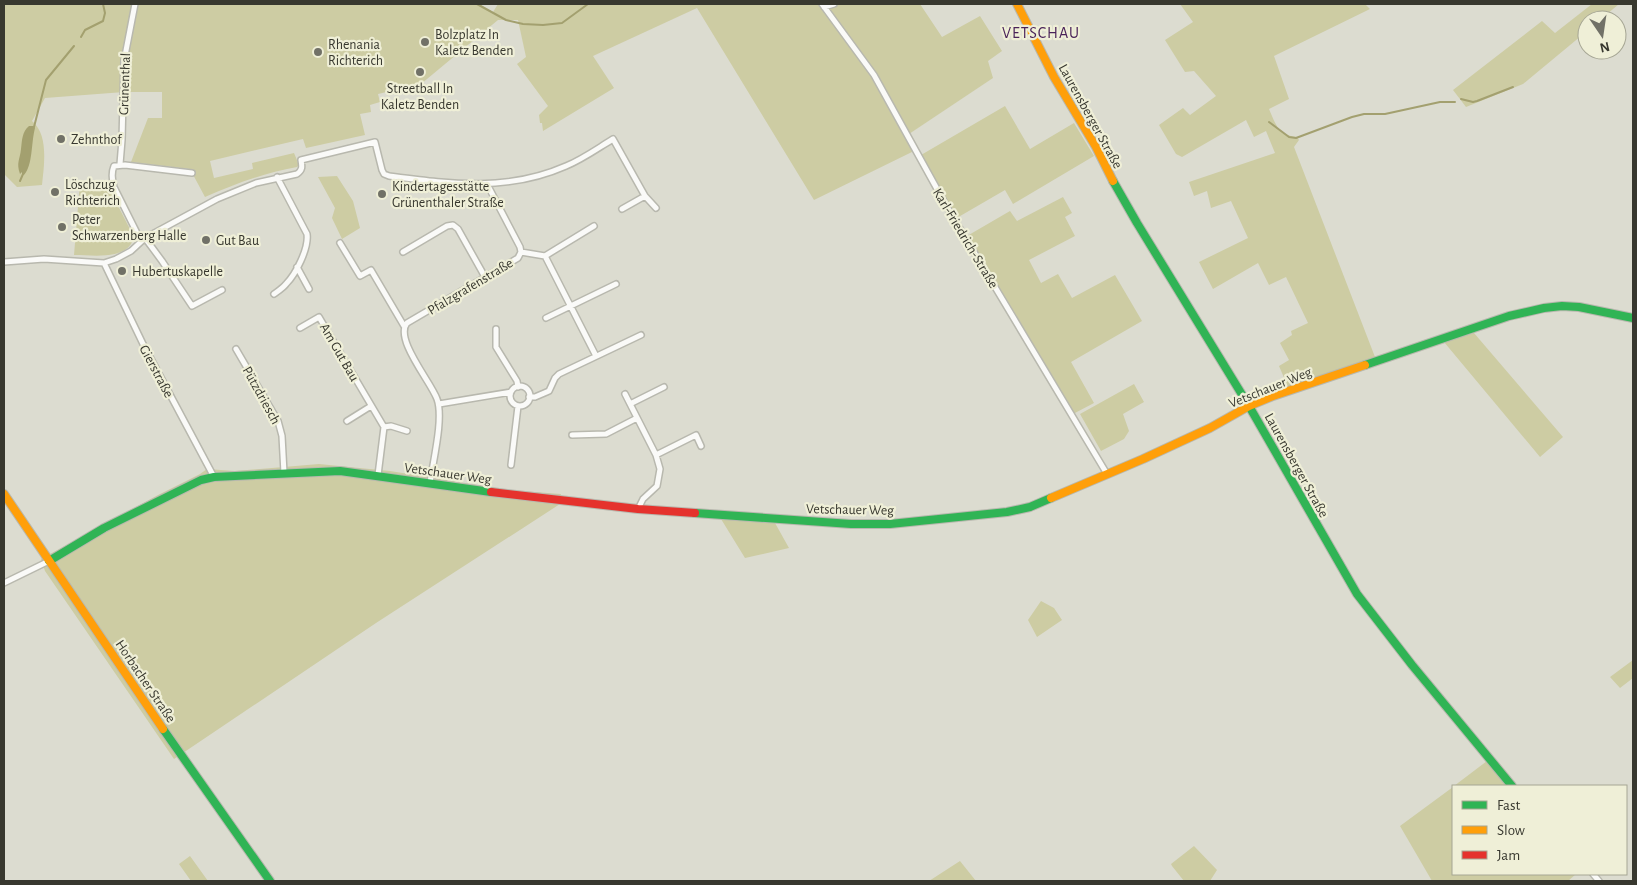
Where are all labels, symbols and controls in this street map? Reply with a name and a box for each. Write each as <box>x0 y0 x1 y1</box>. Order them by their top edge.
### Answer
north arrow <box>1577 10 1627 60</box>
district label: VETSCHAU <box>1002 25 1080 41</box>
place label: Bolzplatz In Kaletz Benden <box>435 28 513 58</box>
marker: Bolzplatz In Kaletz Benden <box>419 36 431 48</box>
place label: Rhenania Richterich <box>328 38 383 68</box>
text: N <box>1598 39 1611 55</box>
marker: Rhenania Richterich <box>312 46 324 58</box>
street label: Grünenthal <box>117 53 133 115</box>
street label: Laurensberger Straße <box>1056 62 1125 171</box>
marker: Streetball In Kaletz Benden <box>414 66 426 78</box>
place label: Streetball In Kaletz Benden <box>381 82 459 112</box>
marker: Zehnthof <box>55 133 67 145</box>
place label: Zehnthof <box>71 133 122 147</box>
place label: Löschzug Richterich <box>65 178 120 208</box>
place label: Kindertagesstätte Grünenthaler Straße <box>392 180 504 210</box>
marker: Löschzug Richterich <box>49 186 61 198</box>
street label: Karl-Friedrich-Straße <box>930 186 1000 291</box>
marker: Kindertagesstätte Grünenthaler Straße <box>376 188 388 200</box>
place label: Peter Schwarzenberg Halle <box>72 213 186 243</box>
marker: Peter Schwarzenberg Halle <box>56 221 68 233</box>
marker: Gut Bau <box>200 234 212 246</box>
place label: Gut Bau <box>216 234 259 248</box>
street label: Pfalzgrafenstraße <box>425 256 516 318</box>
marker: Hubertuskapelle <box>116 265 128 277</box>
place label: Hubertuskapelle <box>132 265 223 279</box>
street label: Am Gut Bau <box>317 321 361 384</box>
street label: Gierstraße <box>136 343 176 400</box>
street label: Pützdriesch <box>240 364 283 427</box>
street label: Vetschauer Weg <box>1227 365 1314 411</box>
street label: Laurensberger Straße <box>1262 411 1331 520</box>
street label: Vetschauer Weg <box>403 461 493 487</box>
street label: Vetschauer Weg <box>806 502 894 518</box>
street label: Horbacher Straße <box>112 638 178 725</box>
legend <box>1452 785 1627 875</box>
text: Fast <box>1497 798 1521 813</box>
text: Slow <box>1497 823 1525 838</box>
text: Jam <box>1497 848 1520 863</box>

